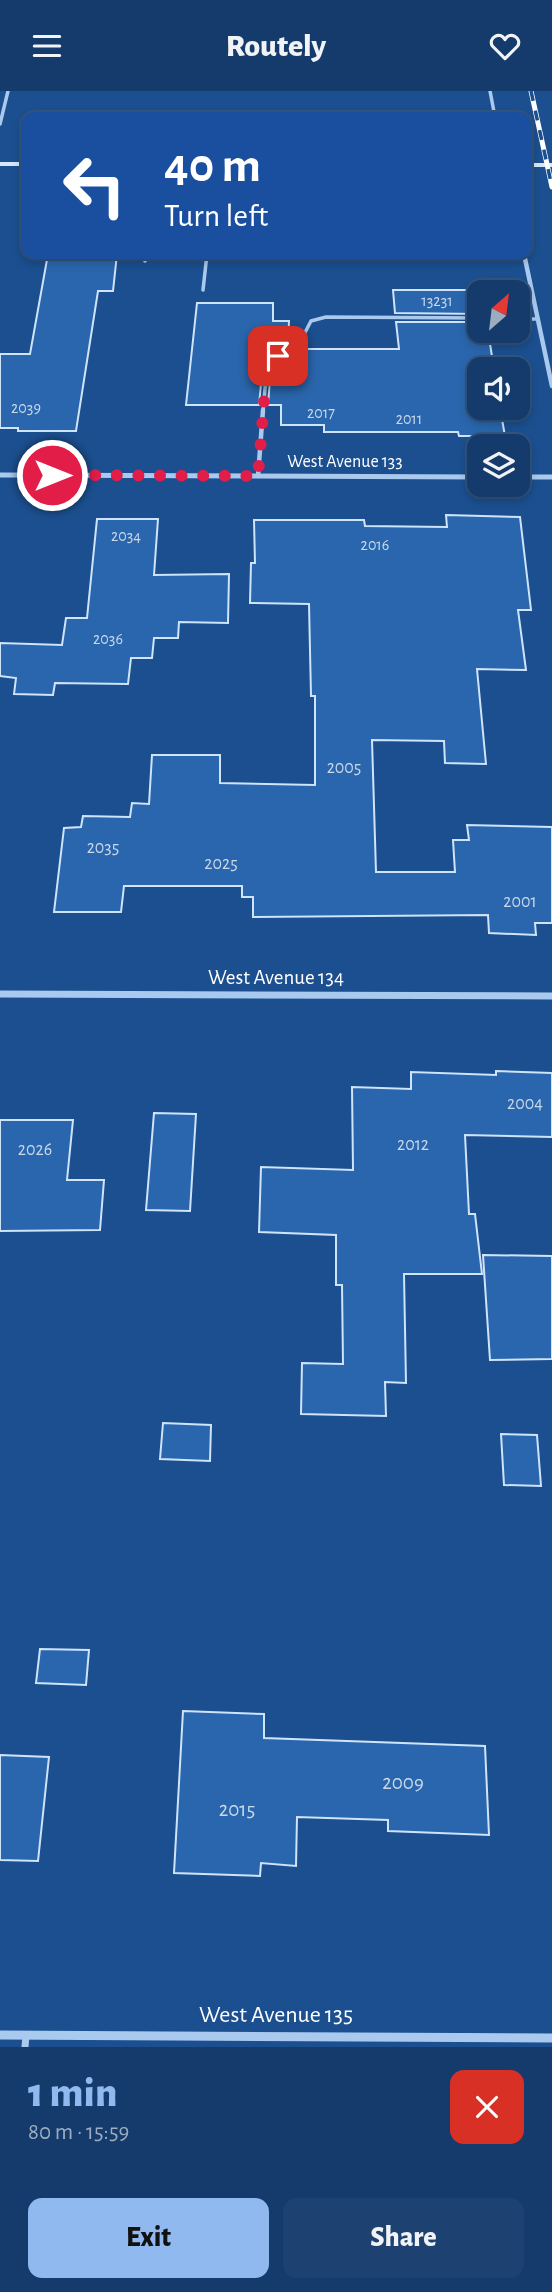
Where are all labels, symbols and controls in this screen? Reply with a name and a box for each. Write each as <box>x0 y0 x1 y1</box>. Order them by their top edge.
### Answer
icon: menu <box>28 27 66 65</box>
icon: heart <box>486 27 524 65</box>
text: Routely <box>226 30 326 62</box>
icon: left <box>49 140 140 231</box>
text: 40 m <box>164 142 261 191</box>
text: Turn left <box>164 200 268 232</box>
north arrow <box>467 280 530 343</box>
map controls <box>467 280 530 497</box>
house number: 13231 <box>421 293 453 309</box>
pin <box>248 326 308 386</box>
icon: arrive <box>259 337 297 375</box>
button: sound <box>467 357 530 420</box>
house number: 2039 <box>11 400 41 416</box>
house number: 2017 <box>307 405 335 421</box>
house number: 2011 <box>396 411 422 427</box>
button: layers <box>467 434 530 497</box>
position arrow <box>15 438 89 512</box>
street label: West Avenue 133 <box>287 453 403 471</box>
house number: 2034 <box>111 528 141 544</box>
house number: 2016 <box>361 537 389 553</box>
house number: 2036 <box>93 631 123 647</box>
house number: 2005 <box>327 759 361 777</box>
house number: 2035 <box>87 839 119 857</box>
house number: 2025 <box>204 855 238 873</box>
house number: 2001 <box>503 893 537 911</box>
street label: West Avenue 134 <box>208 967 344 988</box>
house number: 2004 <box>507 1095 543 1113</box>
house number: 2012 <box>397 1136 429 1154</box>
house number: 2026 <box>18 1141 52 1159</box>
house number: 2009 <box>382 1772 424 1793</box>
house number: 2015 <box>219 1799 255 1820</box>
street label: West Avenue 135 <box>199 2003 353 2027</box>
button: close <box>450 2070 524 2144</box>
text: 1 min <box>28 2072 117 2114</box>
text: 80 m · 15:59 <box>28 2121 129 2144</box>
button: Exit <box>28 2198 269 2278</box>
button: Share <box>283 2198 524 2278</box>

